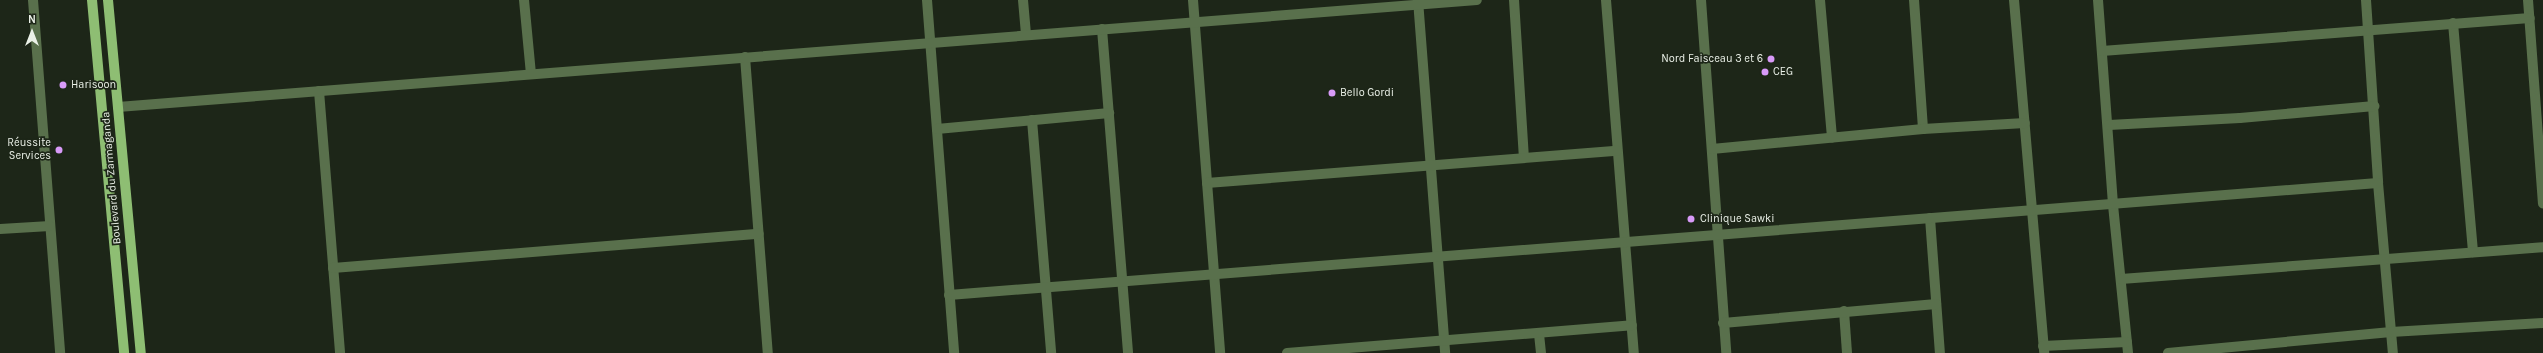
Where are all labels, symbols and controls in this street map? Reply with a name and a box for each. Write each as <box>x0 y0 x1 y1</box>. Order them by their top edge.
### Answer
north arrow <box>12 12 52 52</box>
text: N <box>28 13 36 26</box>
place label: Nord Faisceau 3 et 6 <box>1661 52 1763 66</box>
marker: Nord Faisceau 3 et 6 <box>1766 54 1776 64</box>
place label: CEG <box>1773 65 1793 79</box>
marker: CEG <box>1760 67 1770 77</box>
place label: Harisoon <box>71 78 116 92</box>
marker: Harisoon <box>58 80 68 90</box>
place label: Bello Gordi <box>1340 86 1394 100</box>
marker: Bello Gordi <box>1327 88 1337 98</box>
street label: Boulevard du Zarmaganda <box>100 111 124 245</box>
place label: Réussite Services <box>7 137 51 163</box>
marker: Réussite Services <box>54 145 64 155</box>
place label: Clinique Sawki <box>1700 212 1775 226</box>
marker: Clinique Sawki <box>1685 213 1697 225</box>

